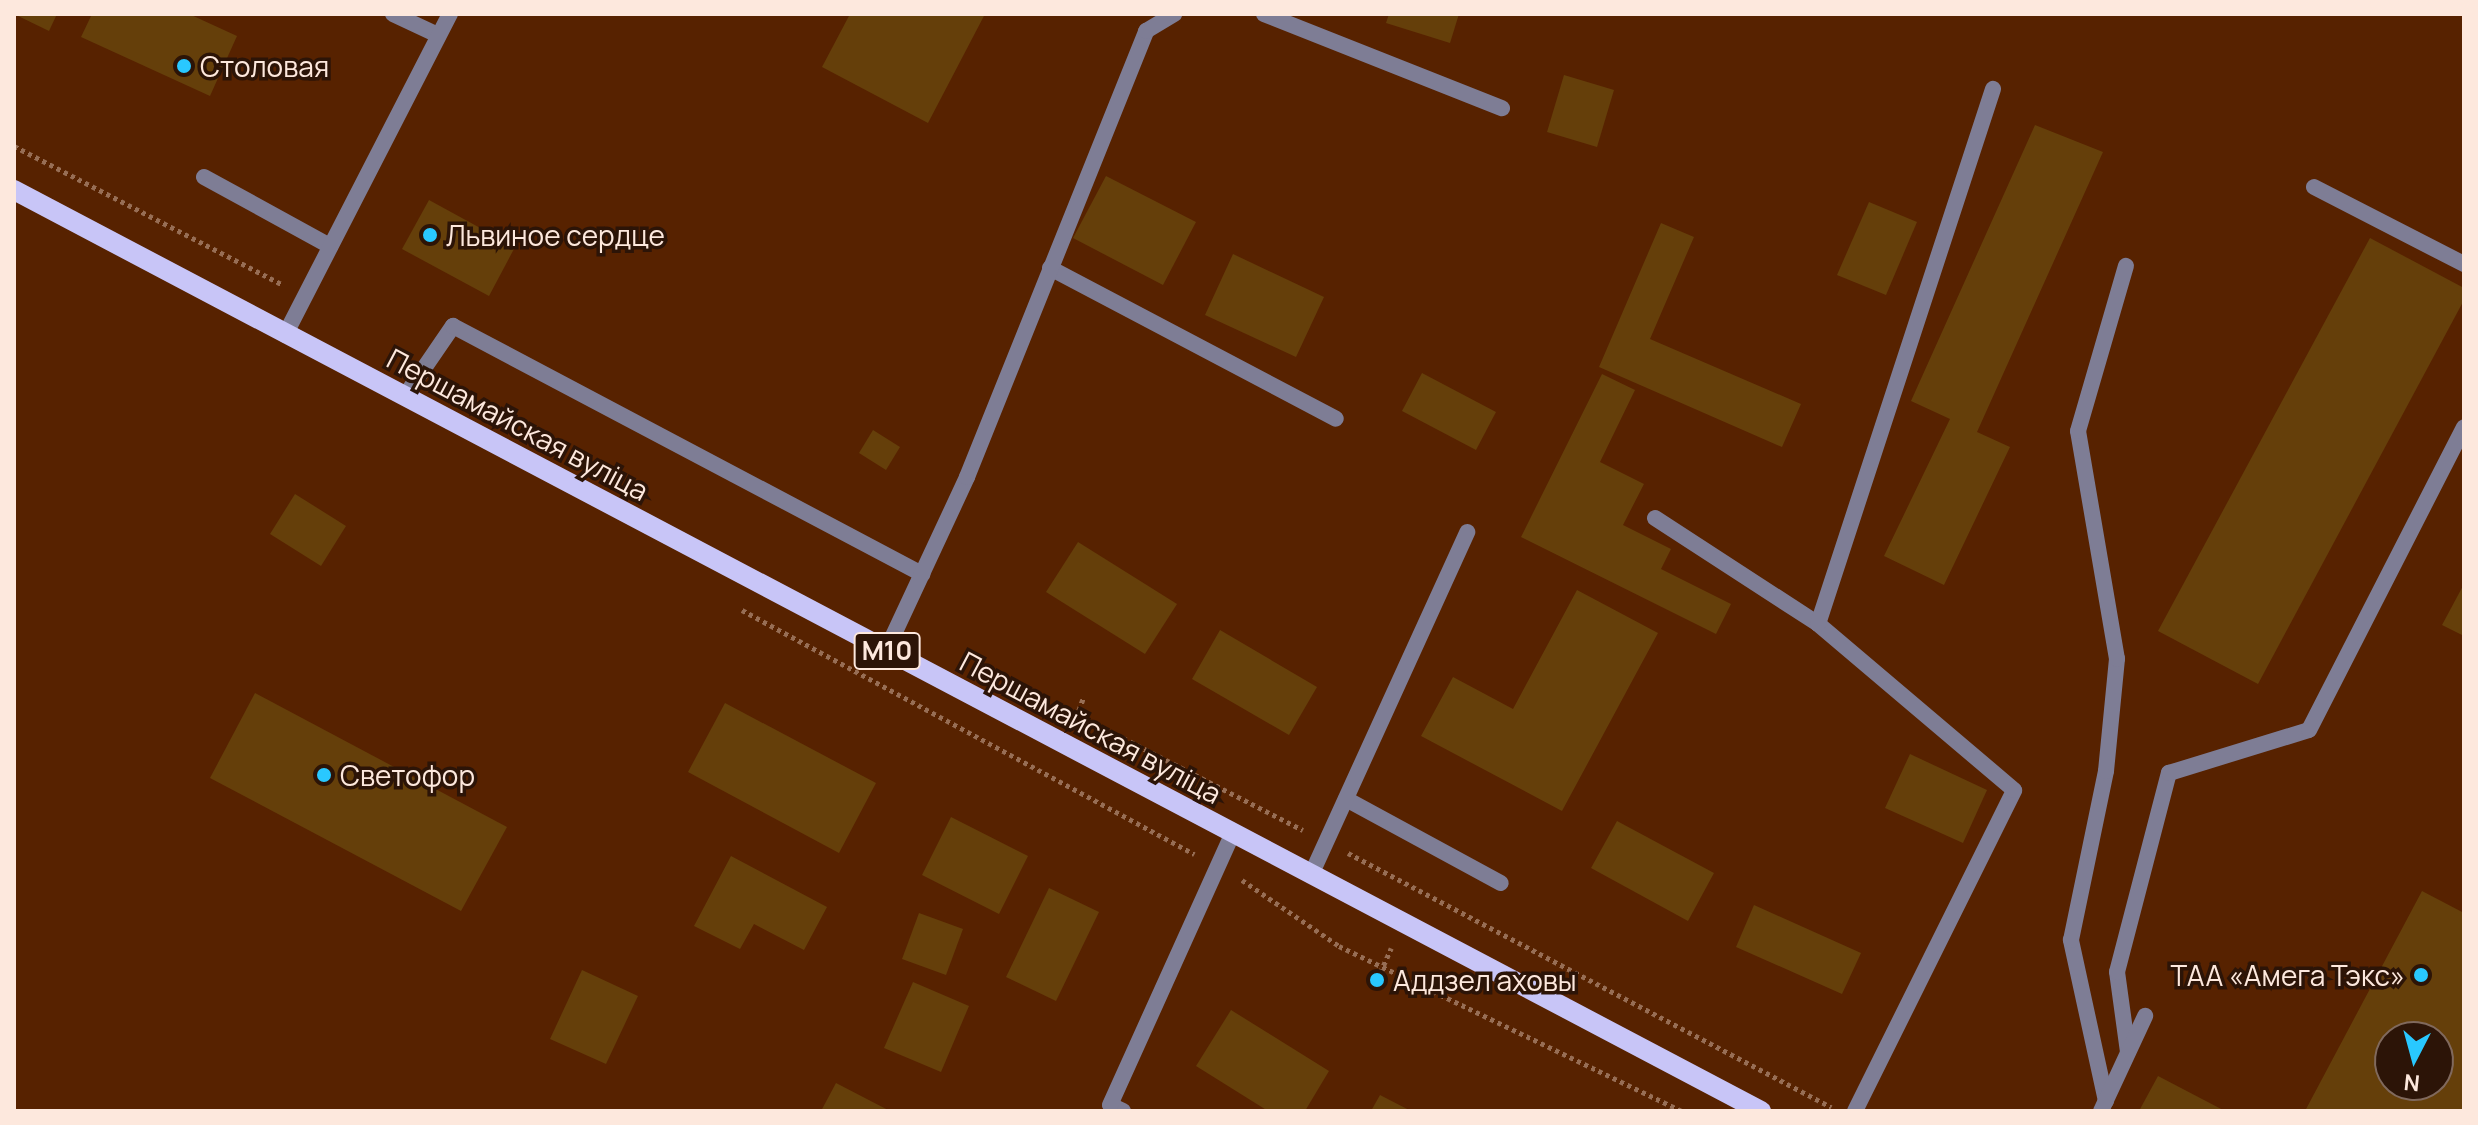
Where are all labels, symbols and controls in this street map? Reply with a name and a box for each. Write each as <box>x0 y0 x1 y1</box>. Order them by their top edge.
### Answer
place label: Столовая <box>200 49 329 83</box>
marker: Столовая <box>175 57 193 75</box>
place label: Львиное сердце <box>446 218 665 252</box>
marker: Львиное сердце <box>421 226 439 244</box>
street label: Першамайская вуліца <box>382 341 654 507</box>
road number: М10 <box>853 629 921 673</box>
street label: Першамайская вуліца <box>955 644 1227 810</box>
place label: Светофор <box>340 758 475 792</box>
marker: Светофор <box>315 766 333 784</box>
place label: ТАА «Амега Тэкс» <box>2171 958 2405 992</box>
place label: Аддзел аховы <box>1393 963 1577 997</box>
marker: ТАА «Амега Тэкс» <box>2412 966 2430 984</box>
marker: Аддзел аховы <box>1368 971 1386 989</box>
north arrow <box>2374 1021 2454 1101</box>
text: N <box>2402 1067 2421 1099</box>

